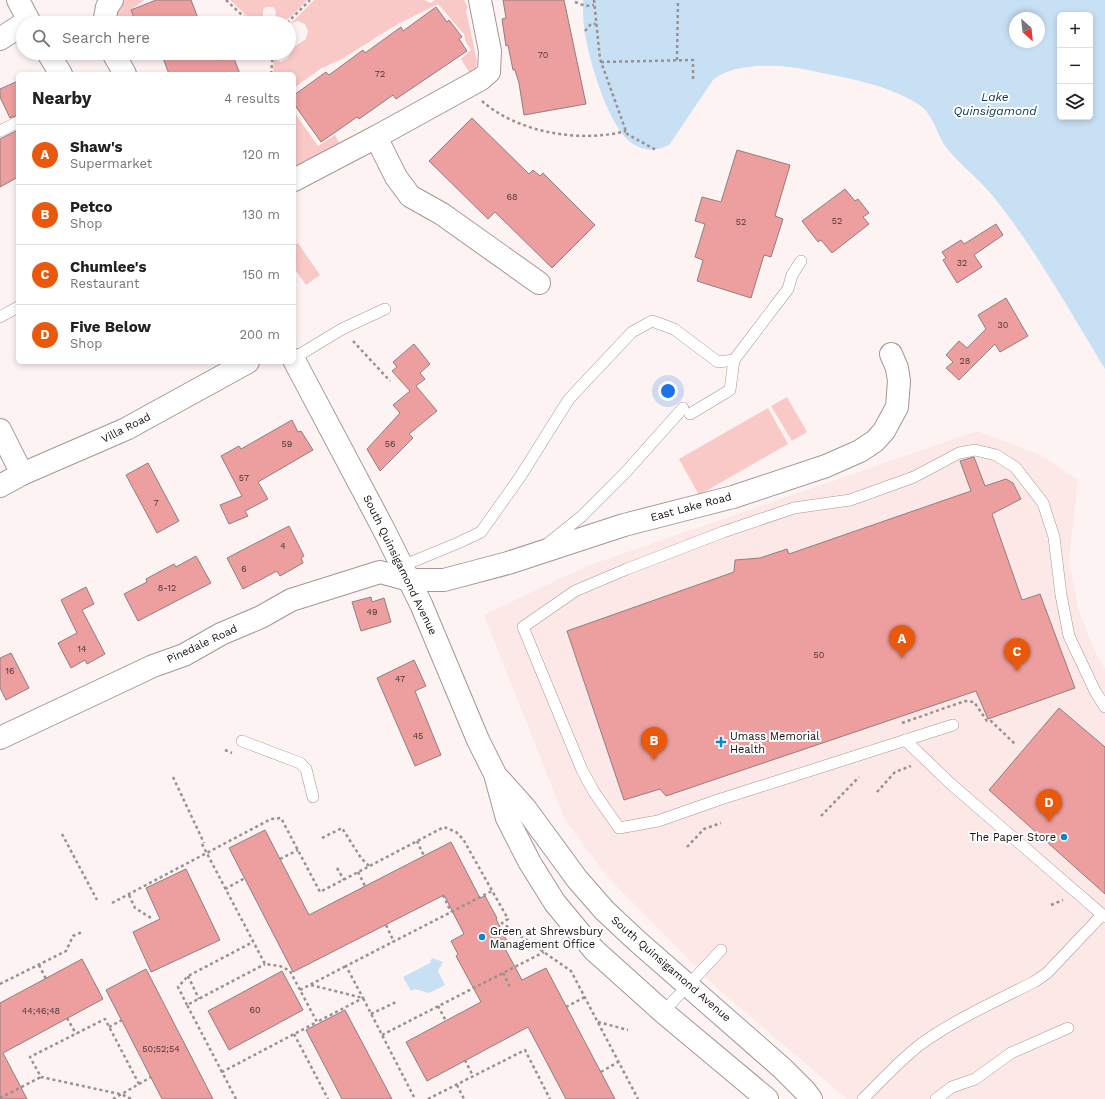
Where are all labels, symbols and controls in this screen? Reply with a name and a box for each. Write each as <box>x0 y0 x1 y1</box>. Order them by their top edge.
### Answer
north arrow <box>1009 12 1045 48</box>
map controls <box>1057 12 1093 120</box>
button: + <box>1057 12 1093 48</box>
search box <box>16 16 296 60</box>
icon: search <box>30 27 52 49</box>
text: Search here <box>62 29 150 47</box>
button: − <box>1057 48 1093 84</box>
house number: 70 <box>538 50 549 60</box>
house number: 72 <box>375 69 385 79</box>
button: layers <box>1057 84 1093 120</box>
text: Nearby <box>32 88 91 108</box>
water label: Lake Quinsigamond <box>953 90 1037 118</box>
text: 4 results <box>224 91 280 106</box>
text: Shaw's <box>70 138 123 156</box>
text: A <box>41 147 49 162</box>
text: 120 m <box>242 147 280 162</box>
text: Supermarket <box>70 156 152 171</box>
house number: 68 <box>506 192 518 202</box>
text: Petco <box>70 198 112 216</box>
text: B <box>41 207 49 222</box>
text: 130 m <box>242 207 280 222</box>
text: Shop <box>70 216 102 231</box>
house number: 52 <box>832 216 842 226</box>
house number: 52 <box>736 217 746 227</box>
text: Chumlee's <box>70 258 147 276</box>
house number: 32 <box>957 258 967 268</box>
text: C <box>41 267 49 282</box>
text: 150 m <box>242 267 280 282</box>
text: Restaurant <box>70 276 140 291</box>
text: Five Below <box>70 318 151 336</box>
house number: 30 <box>998 320 1009 330</box>
text: D <box>40 327 50 342</box>
text: 200 m <box>239 327 280 342</box>
text: Shop <box>70 336 102 351</box>
house number: 28 <box>960 356 970 366</box>
your location <box>658 381 678 401</box>
street label: Villa Road <box>99 410 153 446</box>
house number: 59 <box>282 439 292 449</box>
house number: 56 <box>385 439 395 449</box>
house number: 57 <box>239 473 249 483</box>
street label: East Lake Road <box>649 490 733 524</box>
street label: South Quinsigamond Avenue <box>360 493 440 637</box>
house number: 7 <box>153 498 159 508</box>
house number: 4 <box>280 541 286 551</box>
house number: 6 <box>241 564 247 574</box>
house number: 8-12 <box>158 583 176 593</box>
house number: 49 <box>366 607 378 617</box>
street label: Pinedale Road <box>165 622 239 666</box>
pin: A <box>889 625 915 658</box>
pin: C <box>1004 638 1030 671</box>
house number: 14 <box>77 644 87 654</box>
house number: 50 <box>814 650 825 660</box>
house number: 16 <box>6 666 14 676</box>
house number: 47 <box>395 674 405 684</box>
pin: B <box>641 727 667 760</box>
place label: Umass Memorial Health <box>730 730 820 756</box>
house number: 45 <box>413 731 423 741</box>
marker: Umass Memorial Health <box>715 736 727 748</box>
pin: D <box>1036 789 1062 822</box>
place label: The Paper Store <box>970 831 1056 844</box>
marker: The Paper Store <box>1059 832 1069 842</box>
street label: South Quinsigamond Avenue <box>609 914 733 1024</box>
place label: Green at Shrewsbury Management Office <box>490 925 603 951</box>
marker: Green at Shrewsbury Management Office <box>477 932 487 942</box>
house number: 60 <box>249 1005 261 1015</box>
house number: 44;46;48 <box>22 1006 60 1016</box>
house number: 50;52;54 <box>142 1044 180 1054</box>

